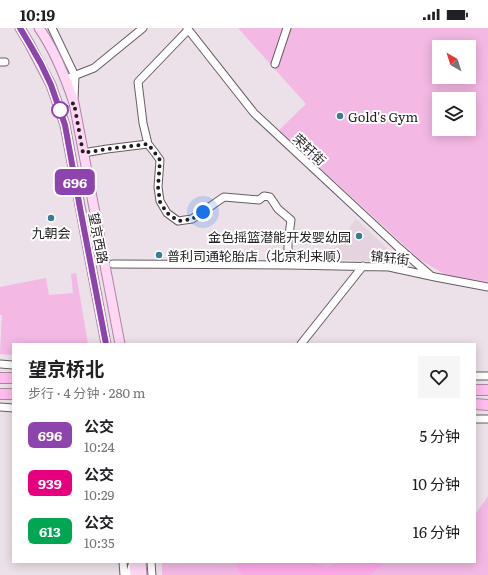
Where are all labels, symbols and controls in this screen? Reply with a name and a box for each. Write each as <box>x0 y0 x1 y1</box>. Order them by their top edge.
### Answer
text: 10:19 <box>20 3 55 26</box>
north arrow <box>432 40 476 84</box>
map controls <box>432 40 476 136</box>
button: layers <box>432 92 476 136</box>
unlabelled marker <box>51 101 69 119</box>
place label: Gold's Gym <box>348 107 419 126</box>
marker: Gold's Gym <box>335 111 345 121</box>
street label: 荣轩街 <box>289 129 331 169</box>
line badge: 696 <box>52 169 98 195</box>
text: 696 <box>63 172 87 192</box>
your location <box>193 202 213 222</box>
street label: 望京西路 <box>85 211 113 265</box>
marker: 九朝会 <box>46 213 56 223</box>
place label: 九朝会 <box>31 223 71 242</box>
place label: 金色摇篮潜能开发婴幼园 <box>208 227 351 246</box>
marker: 金色摇篮潜能开发婴幼园 <box>354 231 364 241</box>
place label: 普利司通轮胎店（北京利来顺） <box>167 246 349 265</box>
street label: 锦轩街 <box>370 246 410 268</box>
marker: 普利司通轮胎店（北京利来顺） <box>154 250 164 260</box>
text: 望京桥北 <box>28 354 104 382</box>
button: heart <box>418 356 460 398</box>
text: 步行 · 4 分钟 · 280 m <box>28 383 145 402</box>
text: 公交 <box>84 414 114 437</box>
text: 5 分钟 <box>419 424 460 447</box>
text: 696 <box>38 425 62 445</box>
text: 10:24 <box>84 437 115 456</box>
text: 公交 <box>84 462 114 485</box>
text: 10 分钟 <box>412 472 460 495</box>
text: 939 <box>38 473 62 493</box>
text: 10:29 <box>84 485 114 504</box>
text: 公交 <box>84 510 114 533</box>
text: 16 分钟 <box>413 520 460 543</box>
text: 613 <box>39 521 61 541</box>
text: 10:35 <box>84 533 115 552</box>

